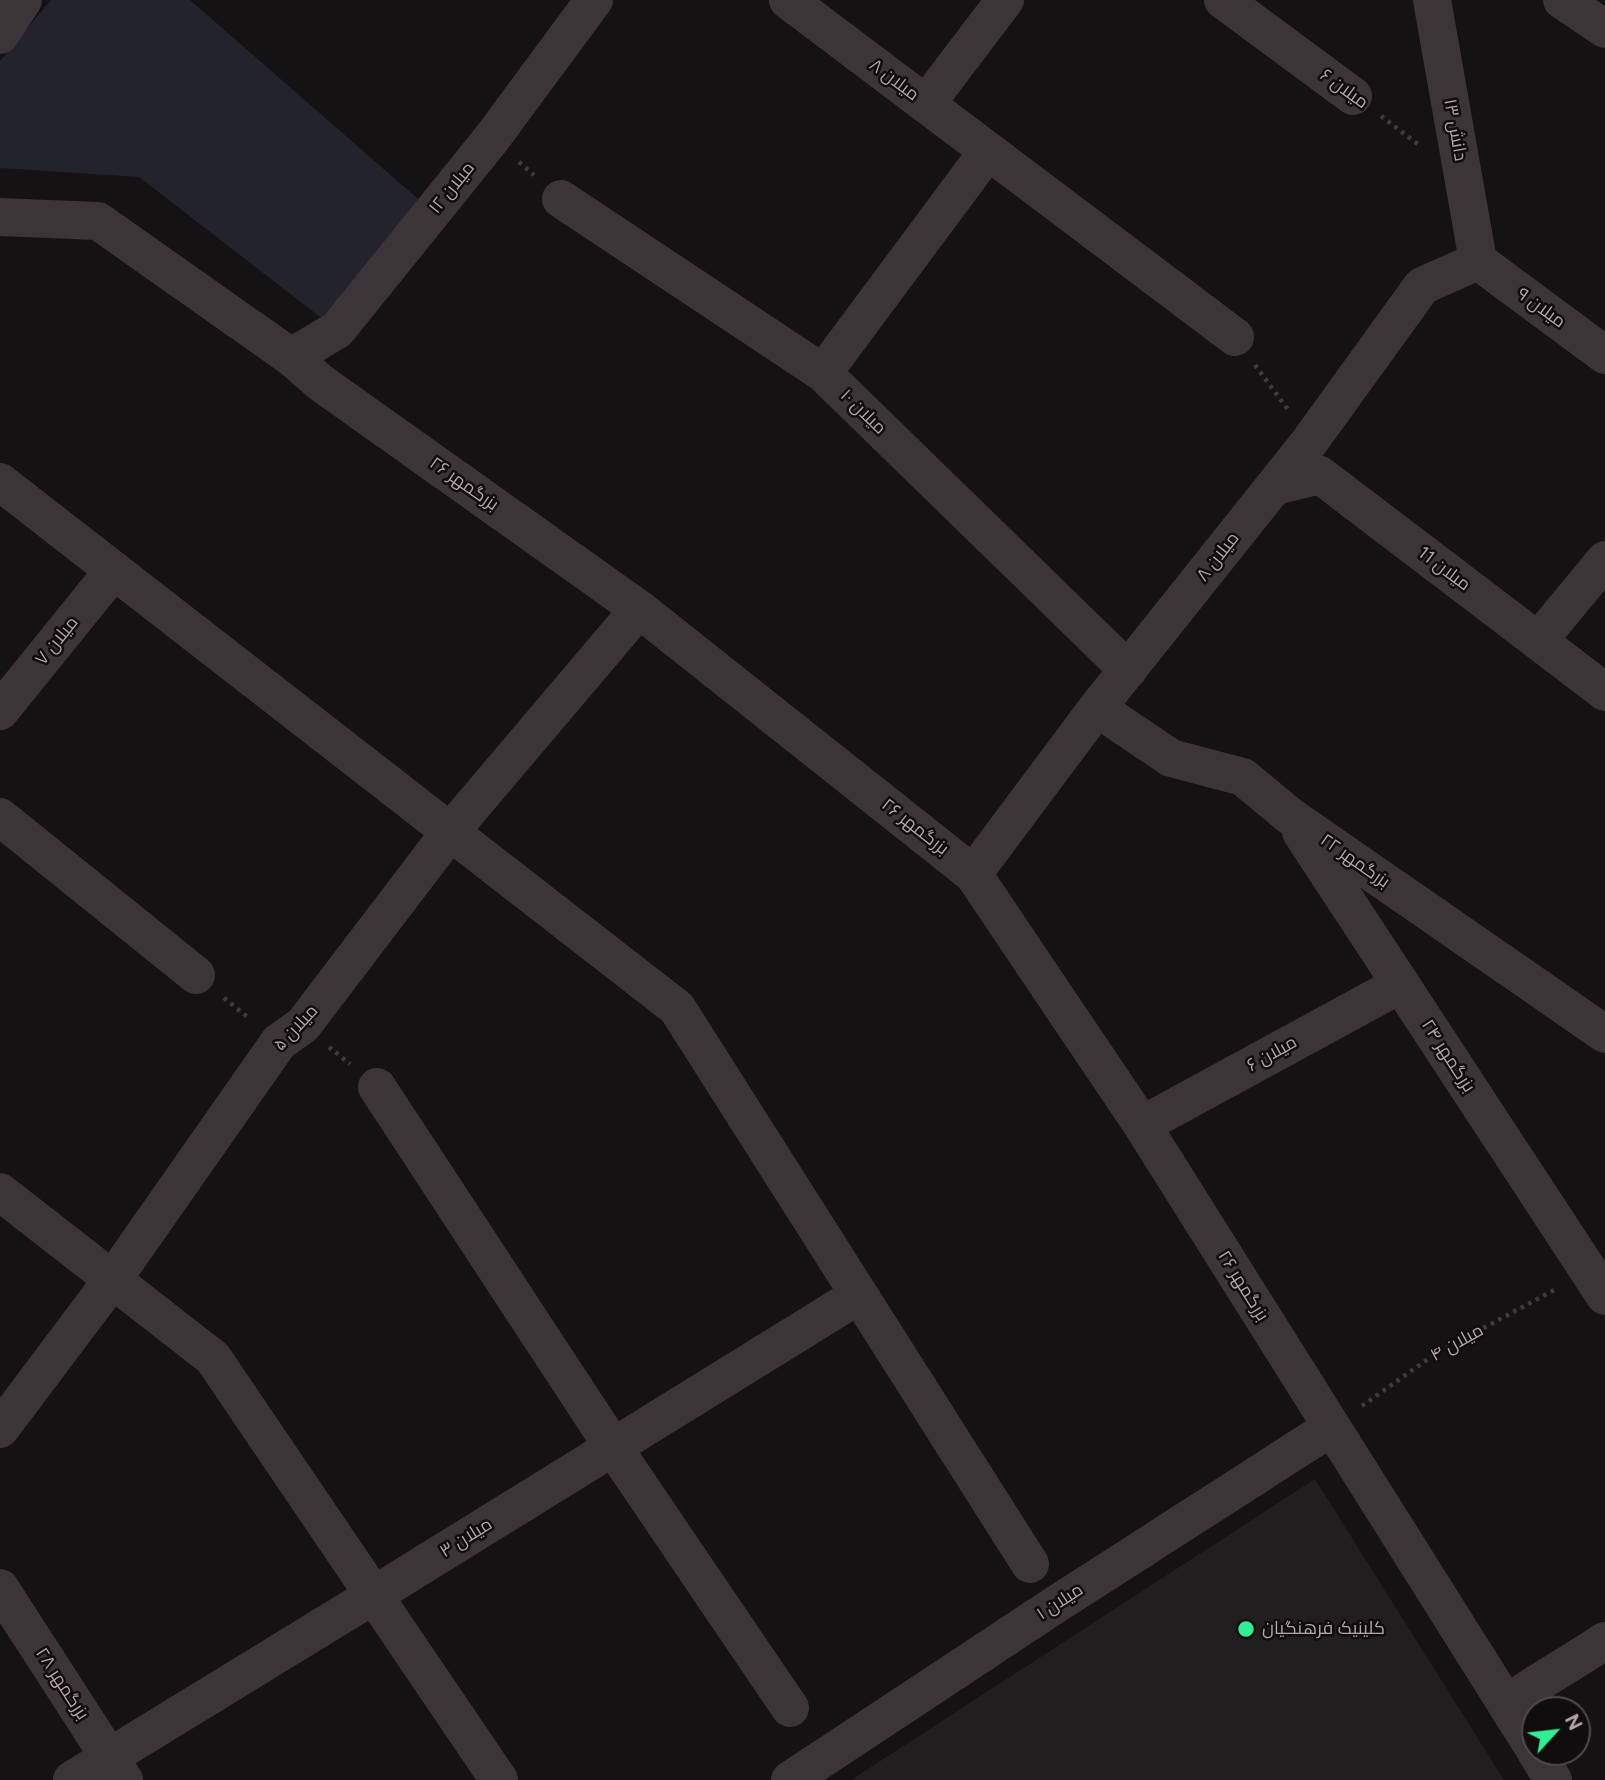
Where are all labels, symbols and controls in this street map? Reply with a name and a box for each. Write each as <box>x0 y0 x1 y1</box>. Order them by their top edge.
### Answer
street label: میلان ۸ <box>865 54 923 106</box>
street label: میلان ۶ <box>1316 64 1372 114</box>
street label: دانش ۱۳ <box>1439 97 1471 163</box>
street label: میلان ۱۲ <box>425 158 479 218</box>
street label: میلان ۹ <box>1513 283 1569 333</box>
street label: میلان ۱۰ <box>836 385 890 439</box>
street label: بزرگمهر ۲۶ <box>425 452 503 516</box>
street label: میلان ۸ <box>1192 528 1244 586</box>
street label: میلان 11 <box>1413 542 1475 596</box>
street label: میلان ۷ <box>31 612 83 670</box>
street label: بزرگمهر ۲۶ <box>877 794 953 860</box>
street label: بزرگمهر ۲۲ <box>1316 829 1394 893</box>
street label: میلان ۵ <box>269 1000 323 1056</box>
street label: بزرگمهر ۲۴ <box>1417 1016 1479 1096</box>
street label: میلان ۶ <box>1243 1031 1301 1077</box>
street label: بزرگمهر ۲۶ <box>1213 1247 1273 1325</box>
street label: میلان ۴ <box>1427 1320 1487 1366</box>
street label: میلان ۳ <box>436 1514 496 1562</box>
street label: میلان ۱ <box>1033 1579 1087 1625</box>
place label: کلینیک فرهنگیان <box>1262 1618 1385 1640</box>
marker: کلینیک فرهنگیان <box>1236 1619 1256 1639</box>
street label: بزرگمهر ۲۸ <box>31 1644 93 1724</box>
north arrow <box>1521 1696 1591 1766</box>
text: N <box>1560 1710 1587 1734</box>

